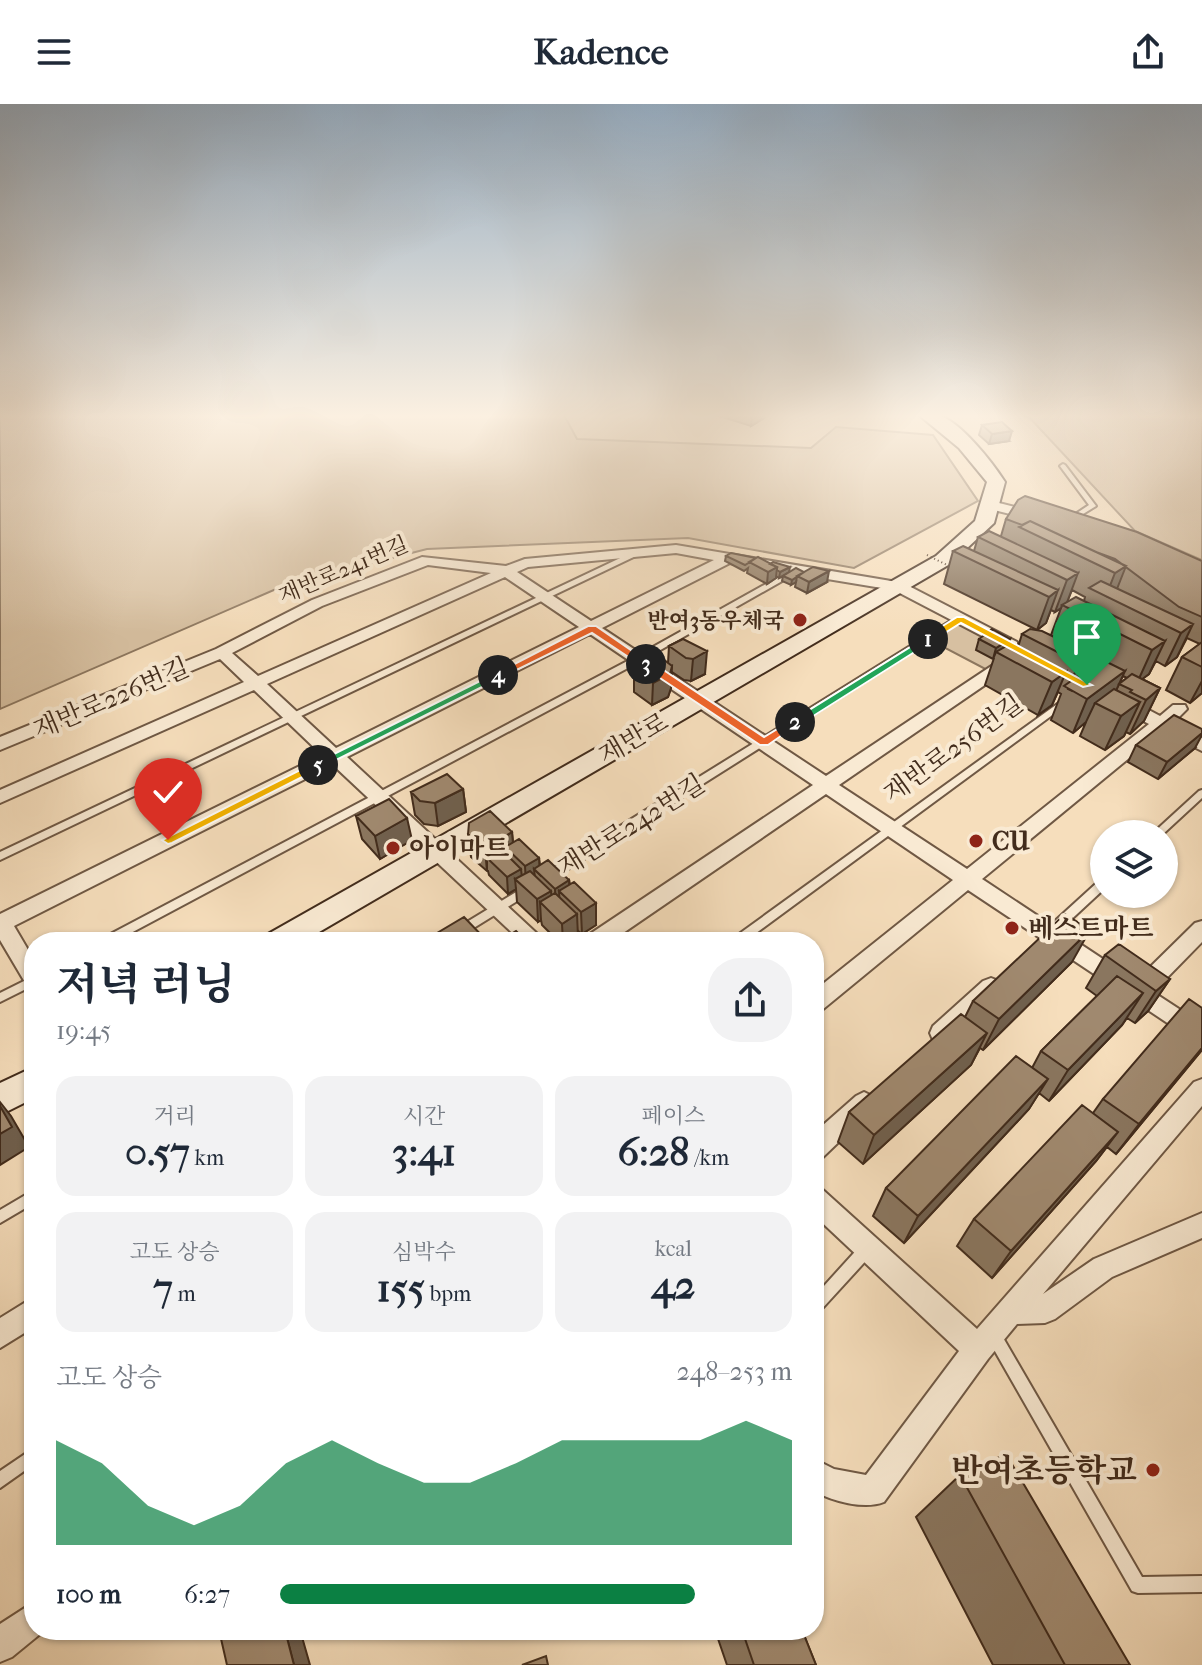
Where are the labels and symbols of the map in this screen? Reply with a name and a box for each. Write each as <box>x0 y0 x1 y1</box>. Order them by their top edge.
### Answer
street label: 재반로241번길 <box>275 531 412 609</box>
pin <box>1053 603 1121 685</box>
place label: 반여3동우체국 <box>647 608 785 634</box>
marker: 반여3동우체국 <box>791 611 809 629</box>
pin: 1 <box>908 619 948 659</box>
pin: 3 <box>626 644 666 684</box>
street label: 재반로226번길 <box>29 652 194 745</box>
pin: 4 <box>478 655 518 695</box>
street label: 재반로256번길 <box>878 688 1029 809</box>
pin: 2 <box>775 702 815 742</box>
street label: 재반로 <box>593 706 674 771</box>
pin: 5 <box>298 745 338 785</box>
pin <box>134 758 202 840</box>
street label: 재반로242번길 <box>552 768 711 883</box>
place label: CU <box>992 826 1031 857</box>
marker: CU <box>967 832 985 850</box>
place label: 아이마트 <box>409 833 509 864</box>
marker: 아이마트 <box>384 839 402 857</box>
place label: 베스트마트 <box>1028 913 1154 944</box>
marker: 베스트마트 <box>1003 919 1021 937</box>
place label: 반여초등학교 <box>952 1452 1137 1489</box>
marker: 반여초등학교 <box>1144 1461 1162 1479</box>

